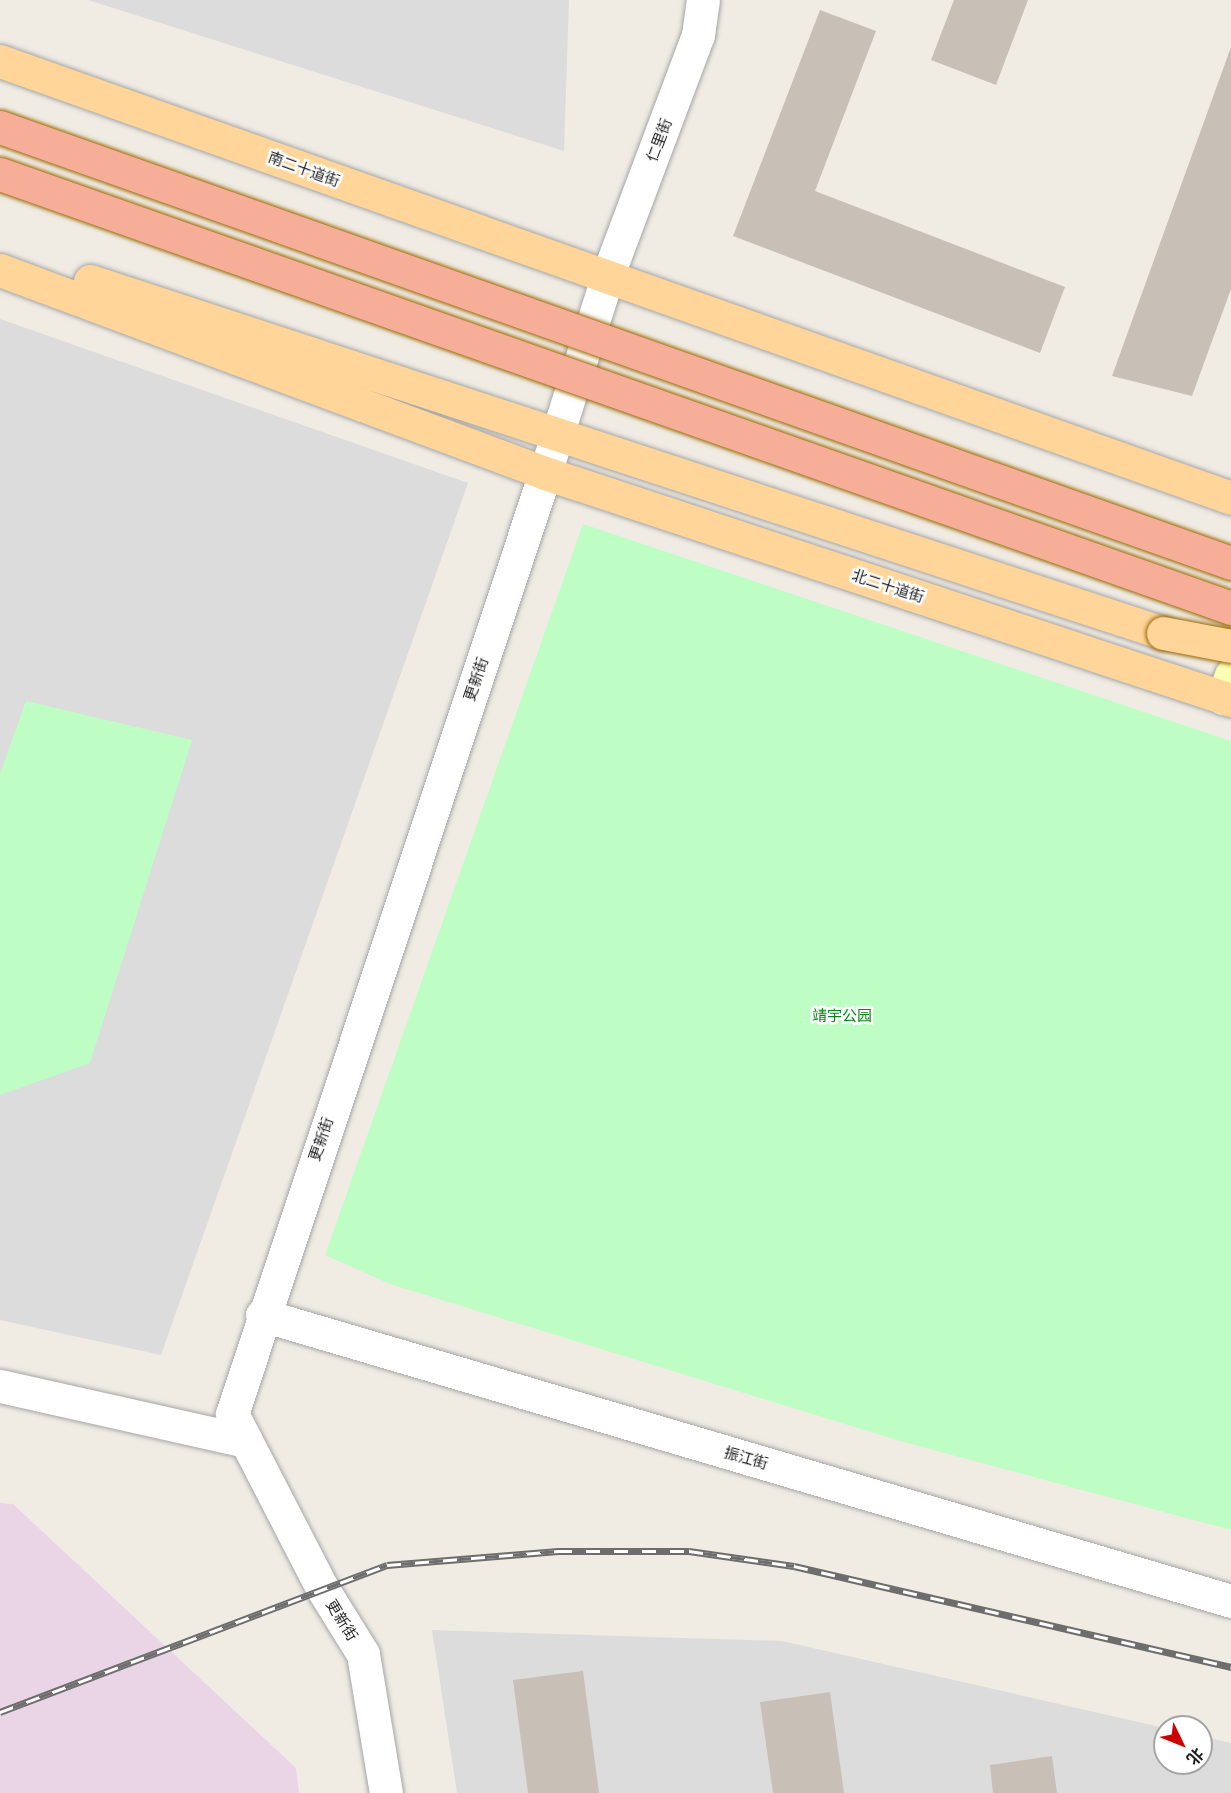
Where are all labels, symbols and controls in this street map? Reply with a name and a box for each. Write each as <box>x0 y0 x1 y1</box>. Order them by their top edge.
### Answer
street label: 仁里街 <box>643 116 675 164</box>
street label: 南二十道街 <box>266 148 342 190</box>
street label: 北二十道街 <box>850 566 926 606</box>
street label: 更新街 <box>460 655 492 703</box>
park label: 靖宇公园 <box>812 1007 872 1025</box>
street label: 更新街 <box>305 1115 337 1163</box>
street label: 振江街 <box>722 1443 770 1473</box>
street label: 更新街 <box>322 1596 362 1644</box>
north arrow <box>1153 1715 1213 1775</box>
text: 北 <box>1183 1745 1207 1768</box>

